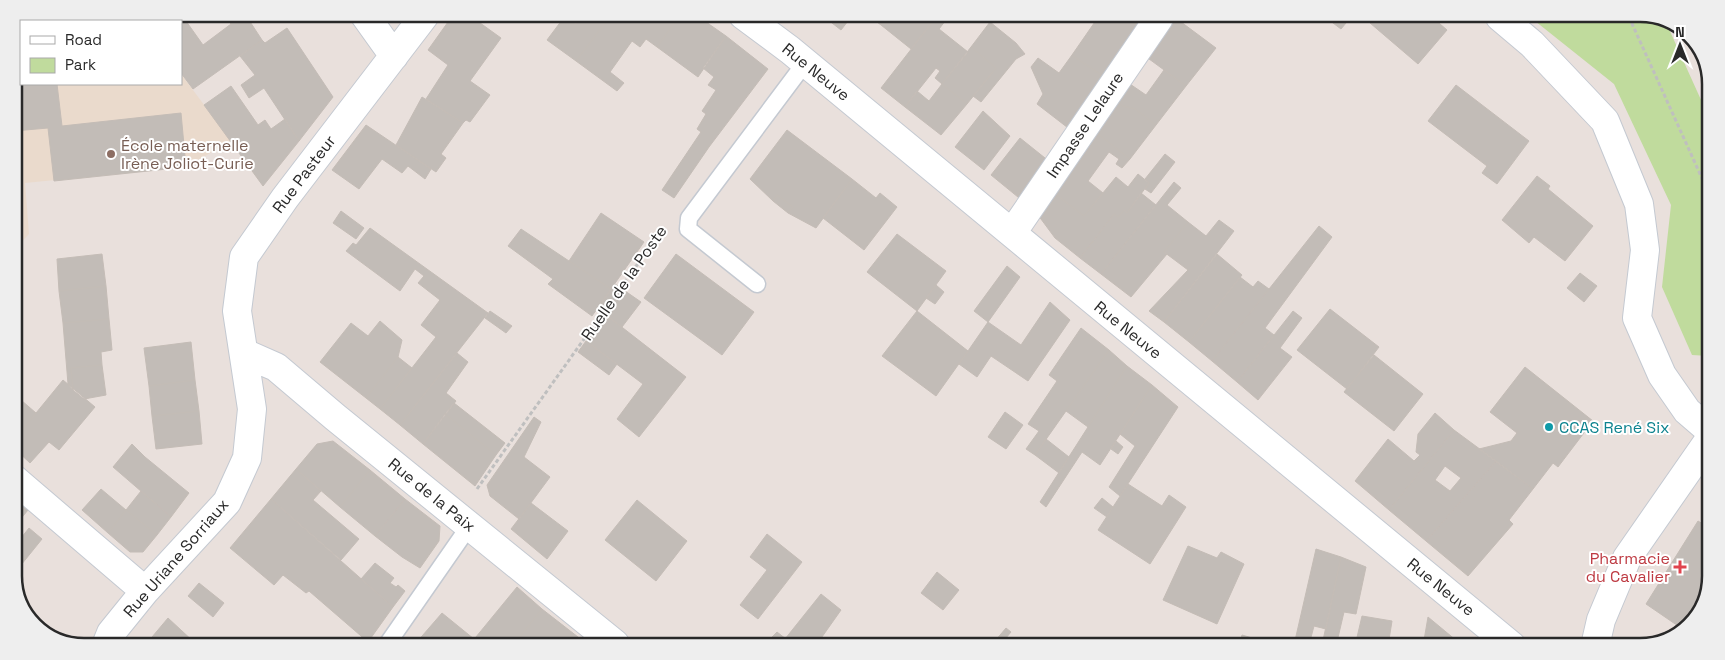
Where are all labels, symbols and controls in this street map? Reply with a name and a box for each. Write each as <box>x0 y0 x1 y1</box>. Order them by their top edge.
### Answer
legend <box>20 20 182 85</box>
north arrow <box>1655 20 1705 70</box>
text: N <box>1675 23 1685 41</box>
text: Road <box>65 30 102 49</box>
street label: Rue Neuve <box>778 38 854 106</box>
text: Park <box>65 55 96 74</box>
street label: Impasse Lelaure <box>1042 68 1128 182</box>
street label: Rue Pasteur <box>268 131 340 217</box>
place label: École maternelle Irène Joliot-Curie <box>121 135 254 174</box>
marker: École maternelle Irène Joliot-Curie <box>105 148 117 160</box>
street label: Ruelle de la Poste <box>576 221 672 345</box>
street label: Rue Neuve <box>1090 296 1166 364</box>
place label: CCAS René Six <box>1559 417 1670 438</box>
marker: CCAS René Six <box>1543 421 1555 433</box>
street label: Rue de la Paix <box>384 453 480 537</box>
street label: Rue Uriane Sorriaux <box>119 494 233 622</box>
place label: Pharmacie du Cavalier <box>1586 548 1670 587</box>
street label: Rue Neuve <box>1403 553 1479 621</box>
marker: Pharmacie du Cavalier <box>1674 561 1686 573</box>

